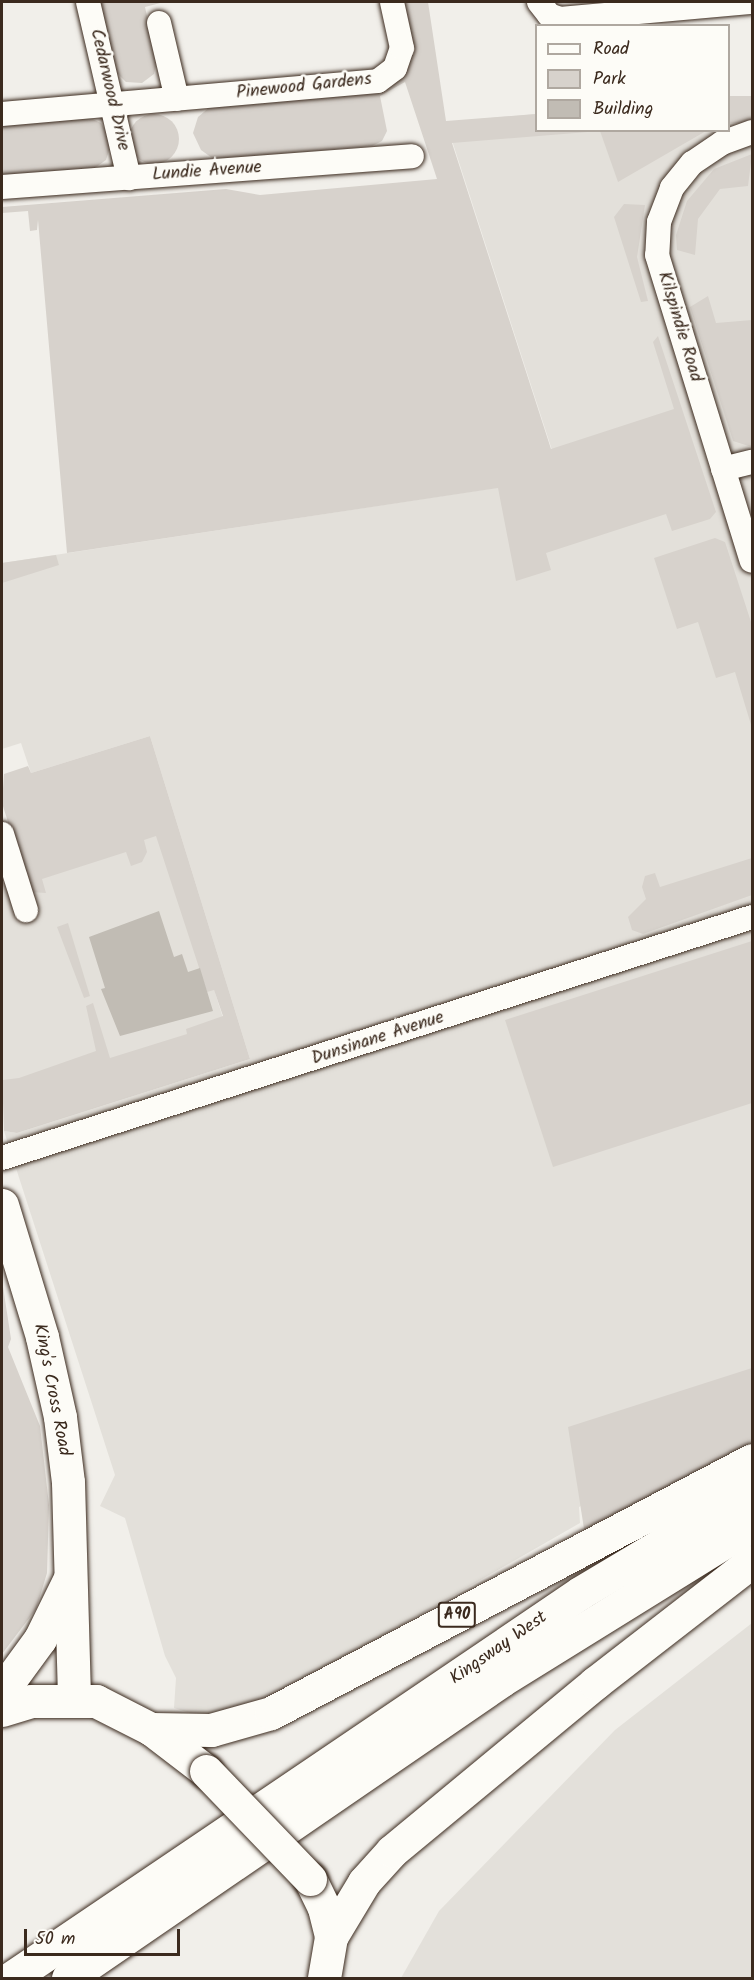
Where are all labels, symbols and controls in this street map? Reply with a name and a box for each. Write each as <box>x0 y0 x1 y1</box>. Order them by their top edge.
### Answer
legend <box>535 24 730 132</box>
street label: Cedarwood Drive <box>84 27 134 153</box>
text: Road <box>593 35 629 64</box>
text: Park <box>593 65 626 94</box>
street label: Pinewood Gardens <box>235 69 373 105</box>
text: Building <box>593 95 653 124</box>
street label: Lundie Avenue <box>152 157 262 187</box>
street label: Kilspindie Road <box>652 269 706 385</box>
street label: Dunsinane Avenue <box>309 1007 447 1071</box>
street label: King's Cross Road <box>28 1322 74 1458</box>
road number: A90 <box>438 1602 476 1628</box>
street label: Kingsway West <box>446 1608 552 1690</box>
scale bar <box>27 1917 183 1955</box>
text: 50 m <box>35 1925 75 1954</box>

